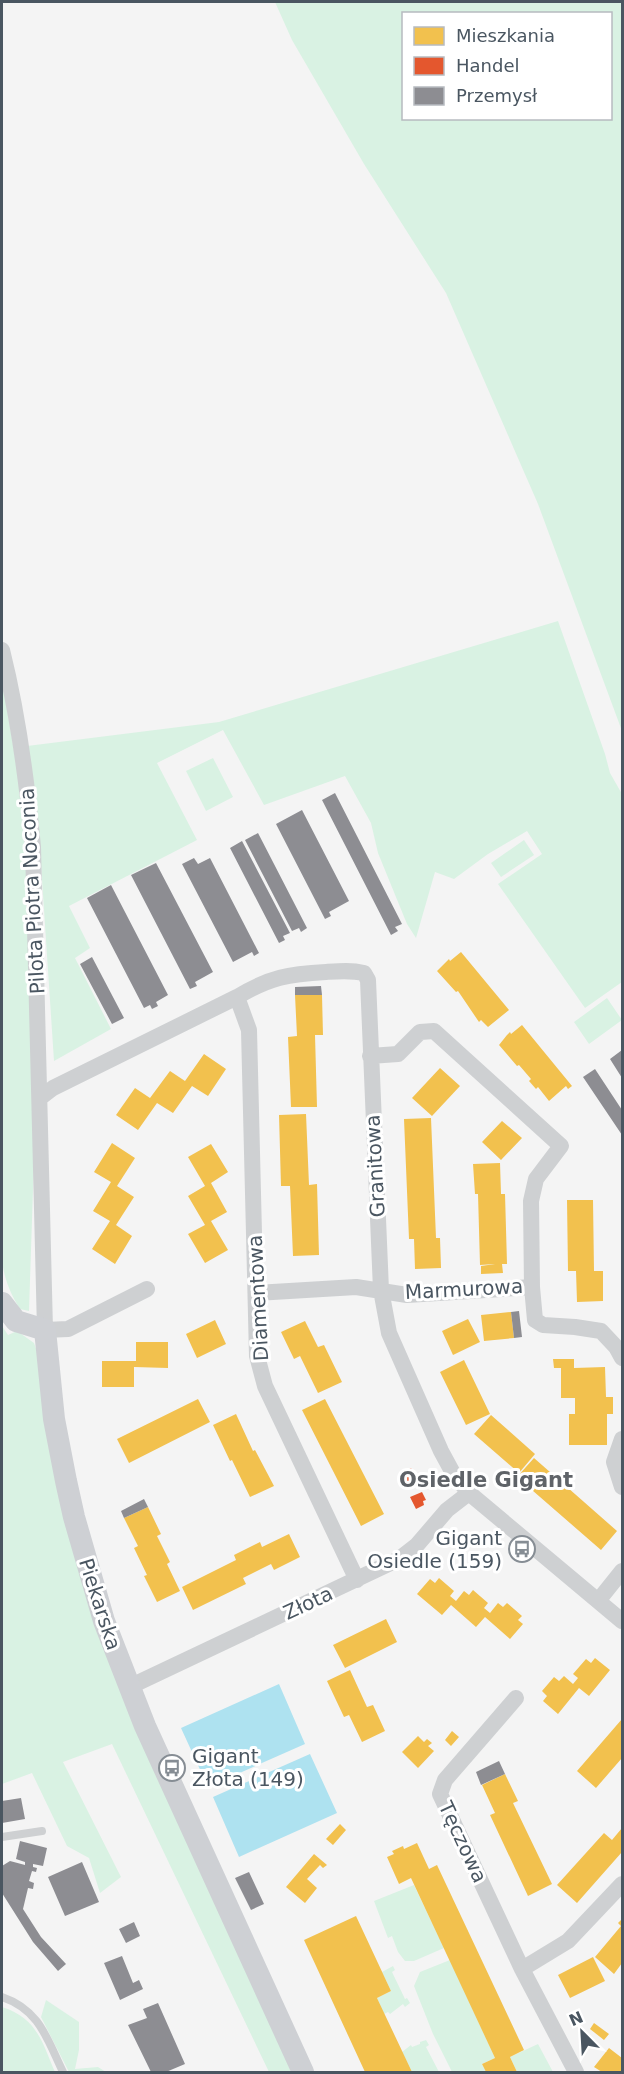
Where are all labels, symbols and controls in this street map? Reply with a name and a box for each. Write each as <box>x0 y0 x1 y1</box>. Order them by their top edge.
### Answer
legend <box>402 12 612 120</box>
text: Mieszkania <box>456 25 555 46</box>
text: Handel <box>456 55 519 76</box>
text: Przemysł <box>456 85 538 106</box>
street label: Pilota Piotra Noconia <box>15 787 49 995</box>
street label: Granitowa <box>360 1114 390 1218</box>
street label: Diamentowa <box>243 1234 273 1362</box>
street label: Marmurowa <box>404 1274 524 1304</box>
district label: Osiedle Gigant <box>399 1468 573 1492</box>
place label: Gigant Osiedle (159) <box>367 1526 502 1573</box>
bus stop icon: Gigant Osiedle (159) <box>507 1534 537 1564</box>
street label: Piekarska <box>74 1555 126 1653</box>
street label: Złota <box>279 1581 337 1625</box>
place label: Gigant Złota (149) <box>192 1744 304 1791</box>
bus stop icon: Gigant Złota (149) <box>157 1753 187 1783</box>
street label: Tęczowa <box>433 1797 492 1886</box>
north arrow <box>552 2002 612 2062</box>
text: N <box>566 2007 586 2030</box>

